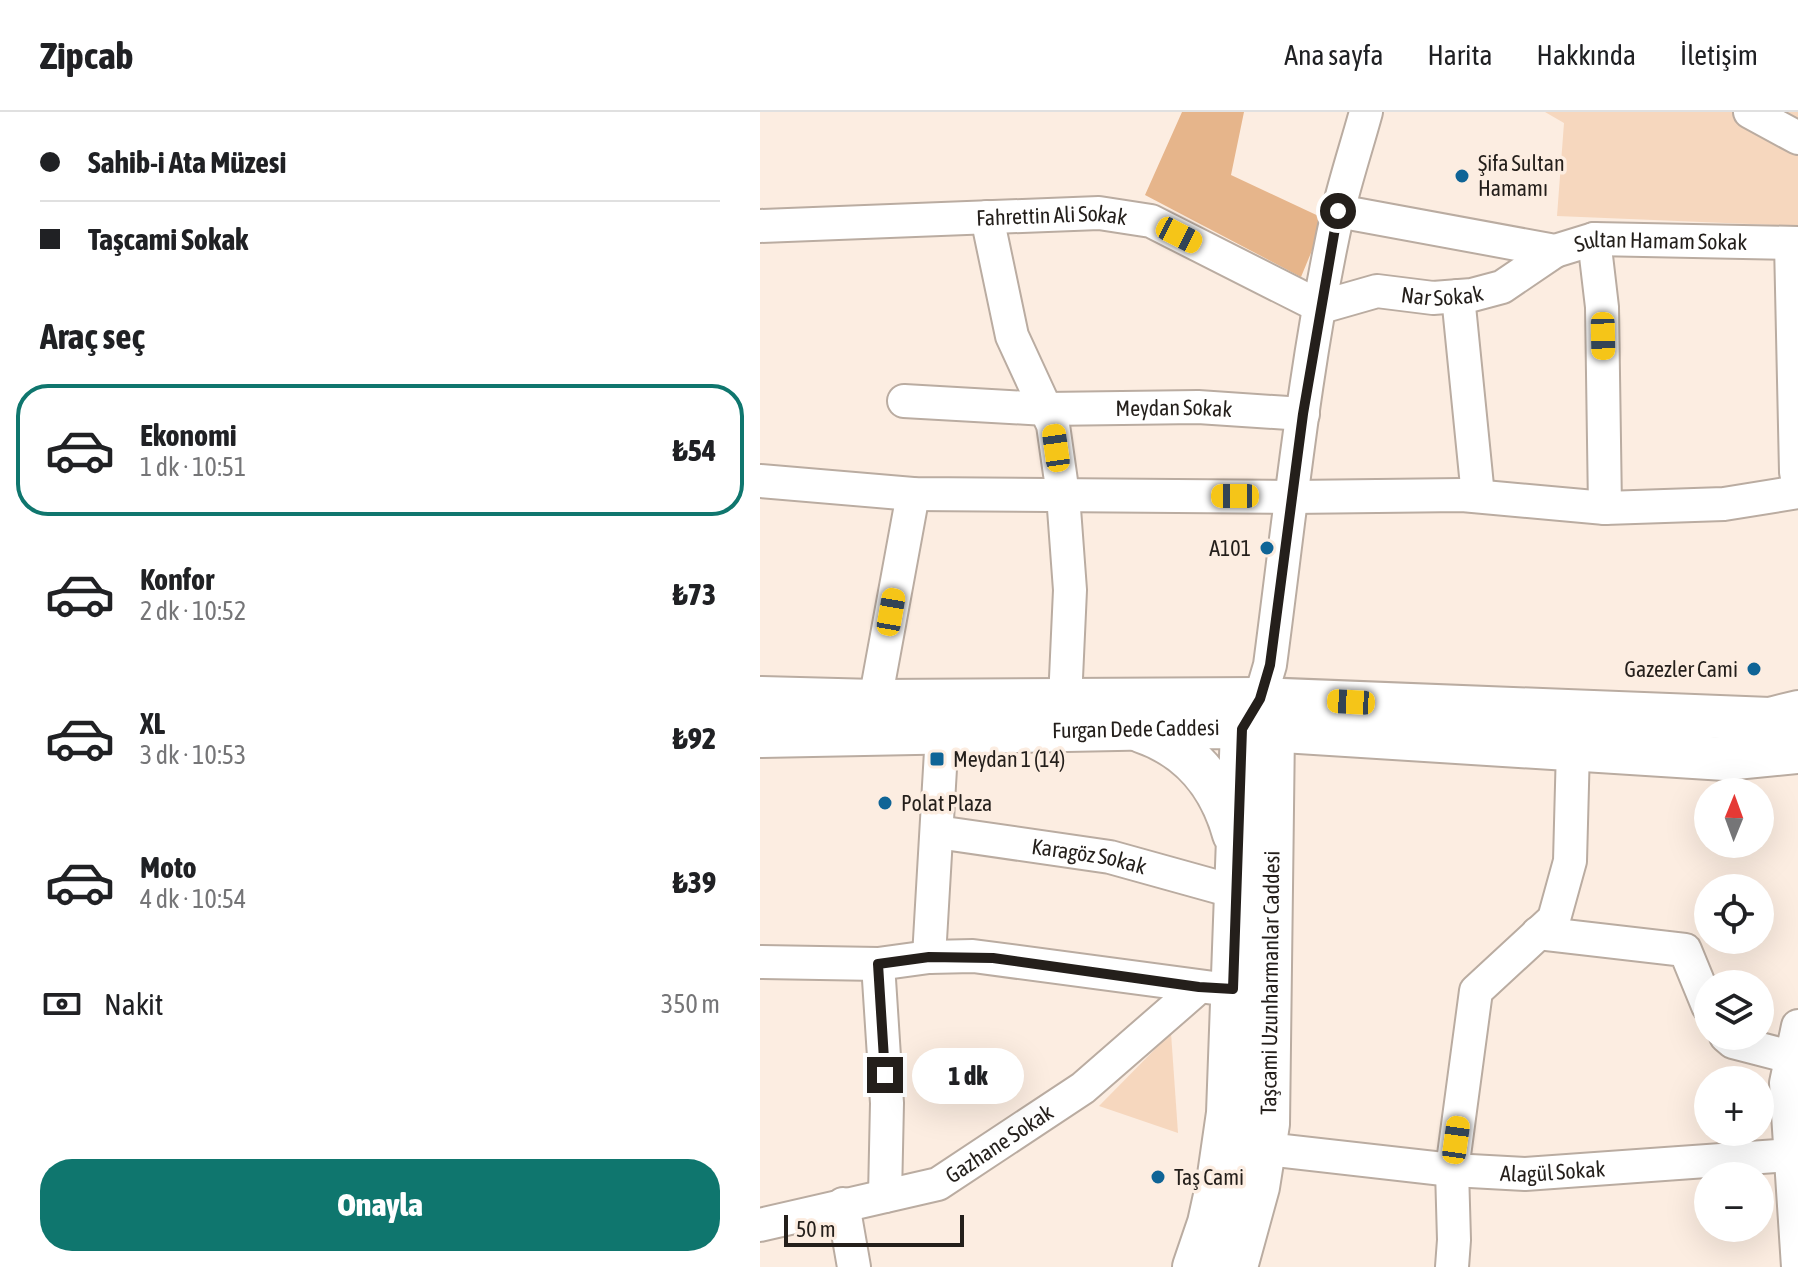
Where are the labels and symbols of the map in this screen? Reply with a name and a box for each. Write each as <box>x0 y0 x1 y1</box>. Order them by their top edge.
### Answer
place label: Şifa Sultan Hamamı <box>1478 150 1565 201</box>
marker: Şifa Sultan Hamamı <box>1453 167 1471 185</box>
route start <box>1320 193 1356 229</box>
street label: Fahrettin Ali Sokak <box>976 200 1129 231</box>
car <box>1152 213 1206 257</box>
street label: Sultan Hamam Sokak <box>1571 226 1748 257</box>
street label: Nar Sokak <box>1400 280 1486 311</box>
car <box>1591 312 1615 360</box>
street label: Meydan Sokak <box>1115 394 1233 422</box>
car <box>1041 423 1071 473</box>
car <box>1211 484 1259 508</box>
place label: A101 <box>1209 535 1251 561</box>
marker: A101 <box>1258 539 1276 557</box>
car <box>875 586 907 638</box>
place label: Gazezler Cami <box>1624 656 1738 682</box>
marker: Gazezler Cami <box>1745 660 1763 678</box>
car <box>1326 689 1376 715</box>
street label: Furgan Dede Caddesi <box>1052 714 1220 743</box>
place label: Meydan 1 (14) <box>953 746 1065 772</box>
marker: Meydan 1 (14) <box>928 750 946 768</box>
north arrow <box>1694 778 1774 858</box>
place label: Polat Plaza <box>901 790 992 816</box>
marker: Polat Plaza <box>876 794 894 812</box>
street label: Karagöz Sokak <box>1030 833 1150 880</box>
street label: Taşcami Uzunharmanlar Caddesi <box>1255 850 1284 1115</box>
callout: 1 dk <box>913 1047 1025 1103</box>
route end <box>867 1057 903 1093</box>
street label: Gazhane Sokak <box>940 1098 1058 1188</box>
car <box>1441 1115 1471 1165</box>
street label: Alagül Sokak <box>1500 1155 1606 1187</box>
place label: Taş Cami <box>1174 1164 1244 1190</box>
marker: Taş Cami <box>1149 1168 1167 1186</box>
scale bar <box>784 1211 964 1247</box>

